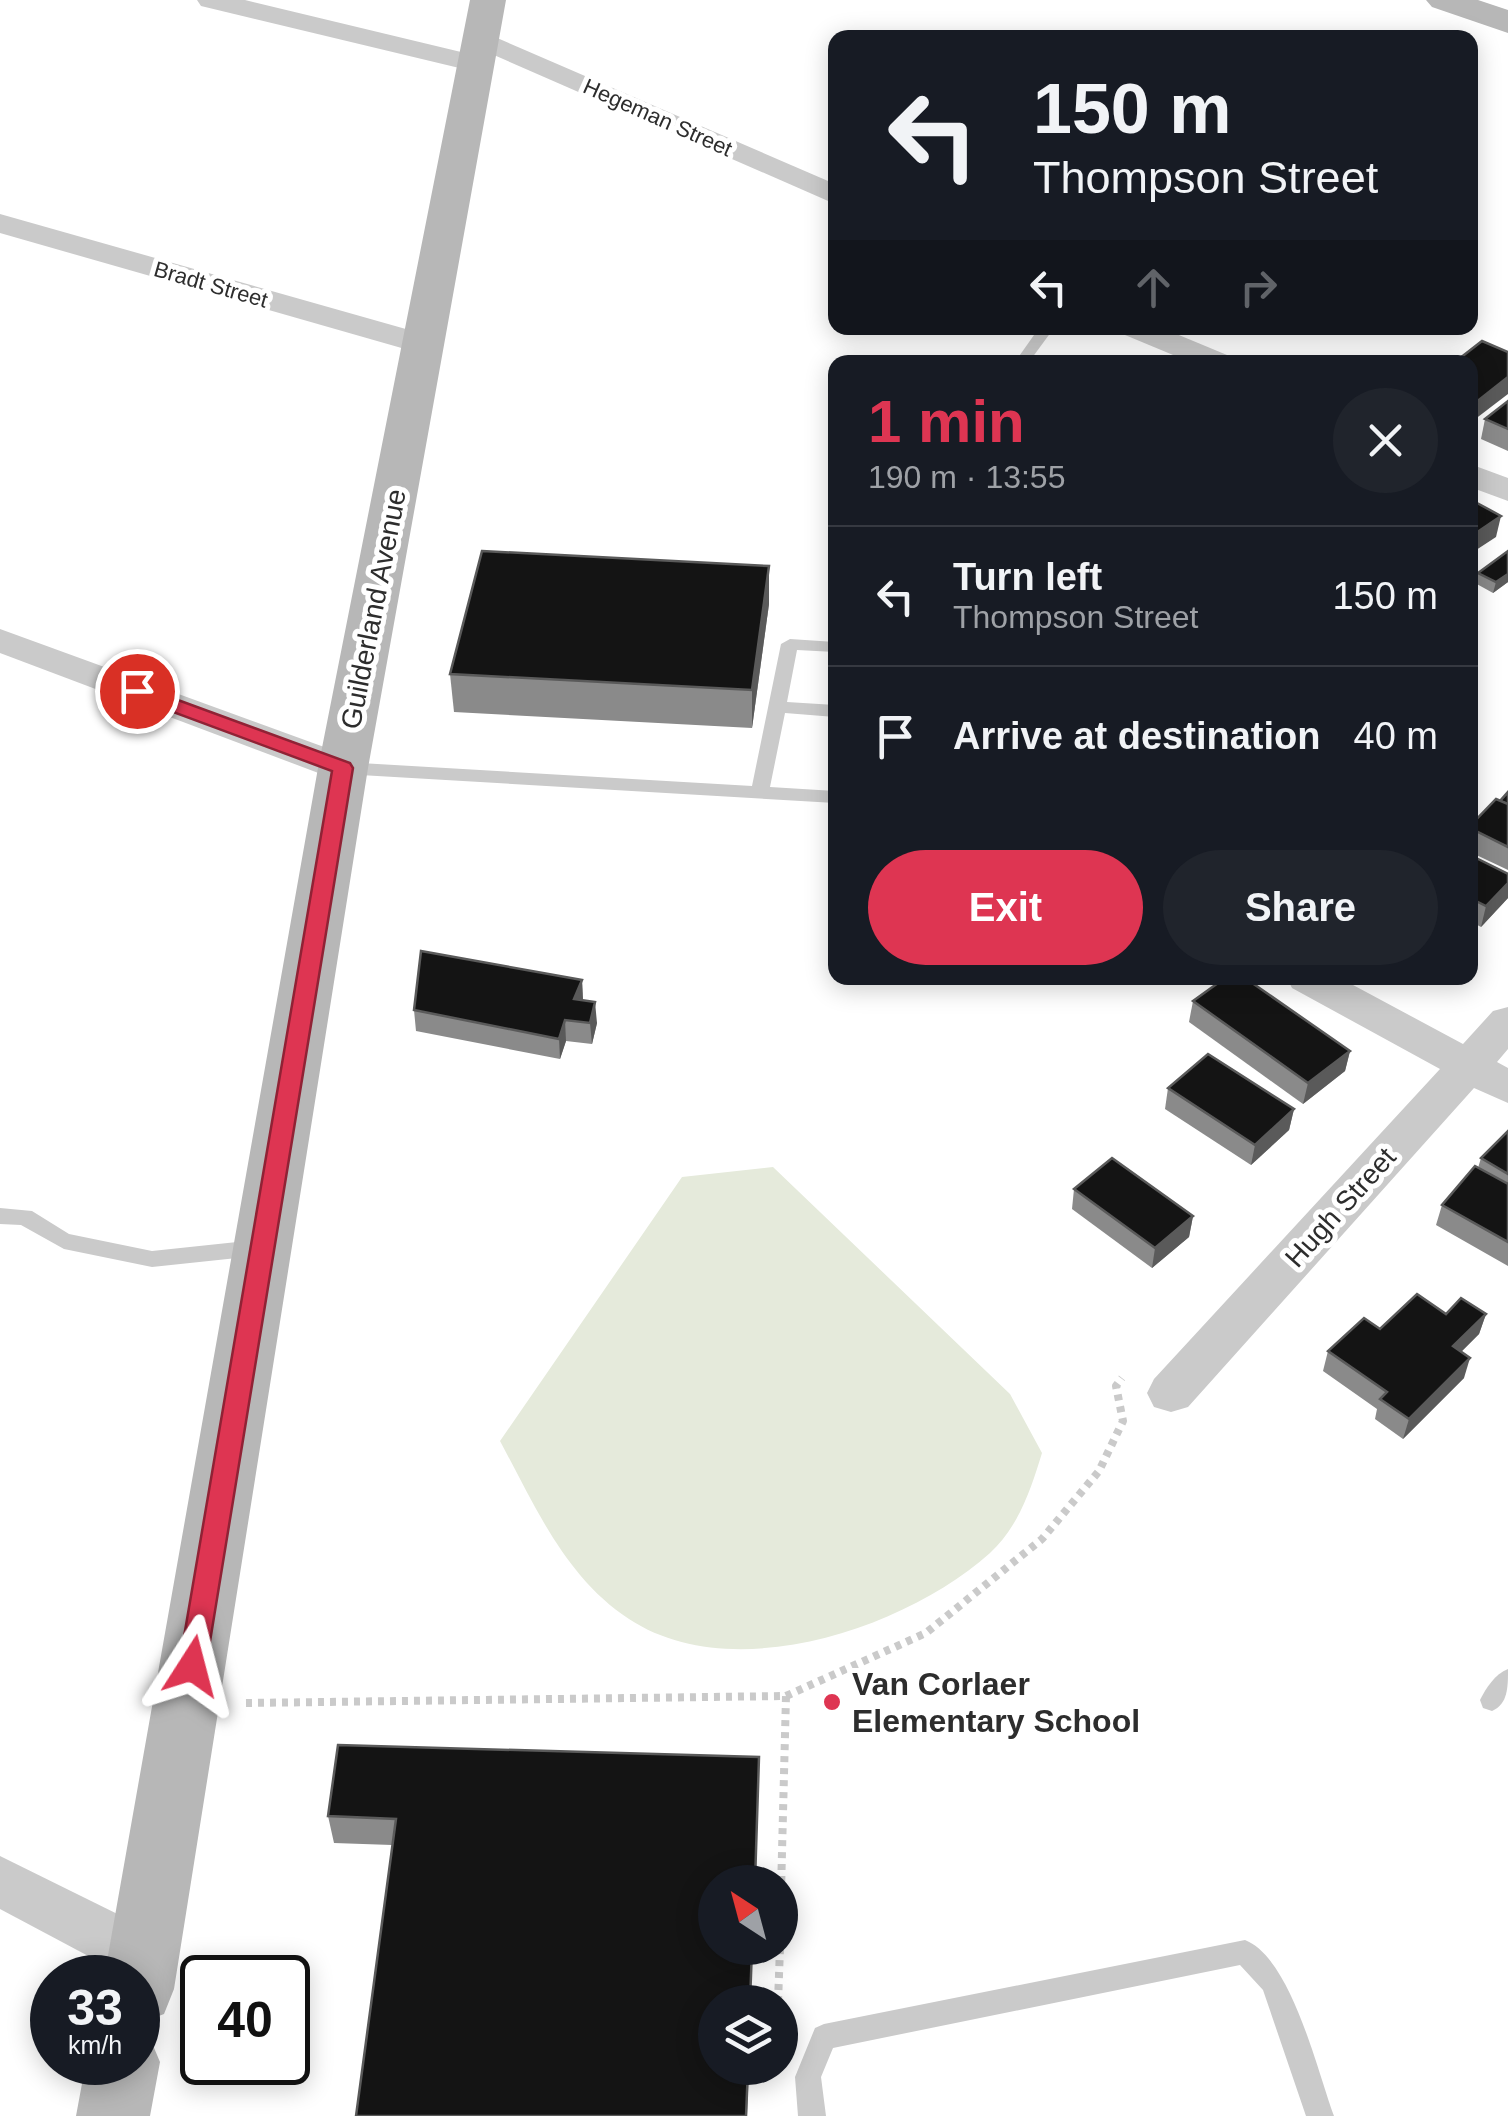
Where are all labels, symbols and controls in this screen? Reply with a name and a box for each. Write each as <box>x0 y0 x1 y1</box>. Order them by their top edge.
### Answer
icon: left <box>868 70 998 200</box>
text: 150 m <box>1033 70 1231 148</box>
street label: Hegeman Street <box>580 73 736 161</box>
text: Thompson Street <box>1033 152 1378 203</box>
street label: Bradt Street <box>151 256 271 313</box>
icon: left <box>1021 260 1076 315</box>
icon: ahead <box>1126 260 1181 315</box>
icon: right <box>1231 260 1286 315</box>
text: 1 min <box>868 388 1025 455</box>
button: close <box>1333 388 1438 493</box>
text: 190 m · 13:55 <box>868 459 1065 495</box>
street label: Guilderland Avenue <box>335 486 412 732</box>
text: Turn left <box>953 556 1102 598</box>
icon: left <box>868 569 923 624</box>
text: 150 m <box>1332 575 1438 617</box>
text: Thompson Street <box>953 599 1198 635</box>
pin <box>95 649 180 734</box>
icon: arrive <box>110 664 165 719</box>
icon: arrive <box>868 709 923 764</box>
text: Arrive at destination <box>953 715 1320 757</box>
text: 40 m <box>1354 715 1438 757</box>
button: Exit <box>868 850 1143 965</box>
button: Share <box>1163 850 1438 965</box>
street label: Hugh Street <box>1279 1141 1402 1273</box>
position arrow <box>140 1614 244 1718</box>
place label: Van Corlaer Elementary School <box>852 1666 1140 1739</box>
marker: Van Corlaer Elementary School <box>821 1691 843 1713</box>
north arrow <box>698 1865 798 1965</box>
map controls <box>698 1865 798 2085</box>
speed limit sign: 40 <box>180 1955 310 2085</box>
text: 33 <box>67 1980 123 2036</box>
button: layers <box>698 1985 798 2085</box>
text: km/h <box>68 2031 122 2059</box>

